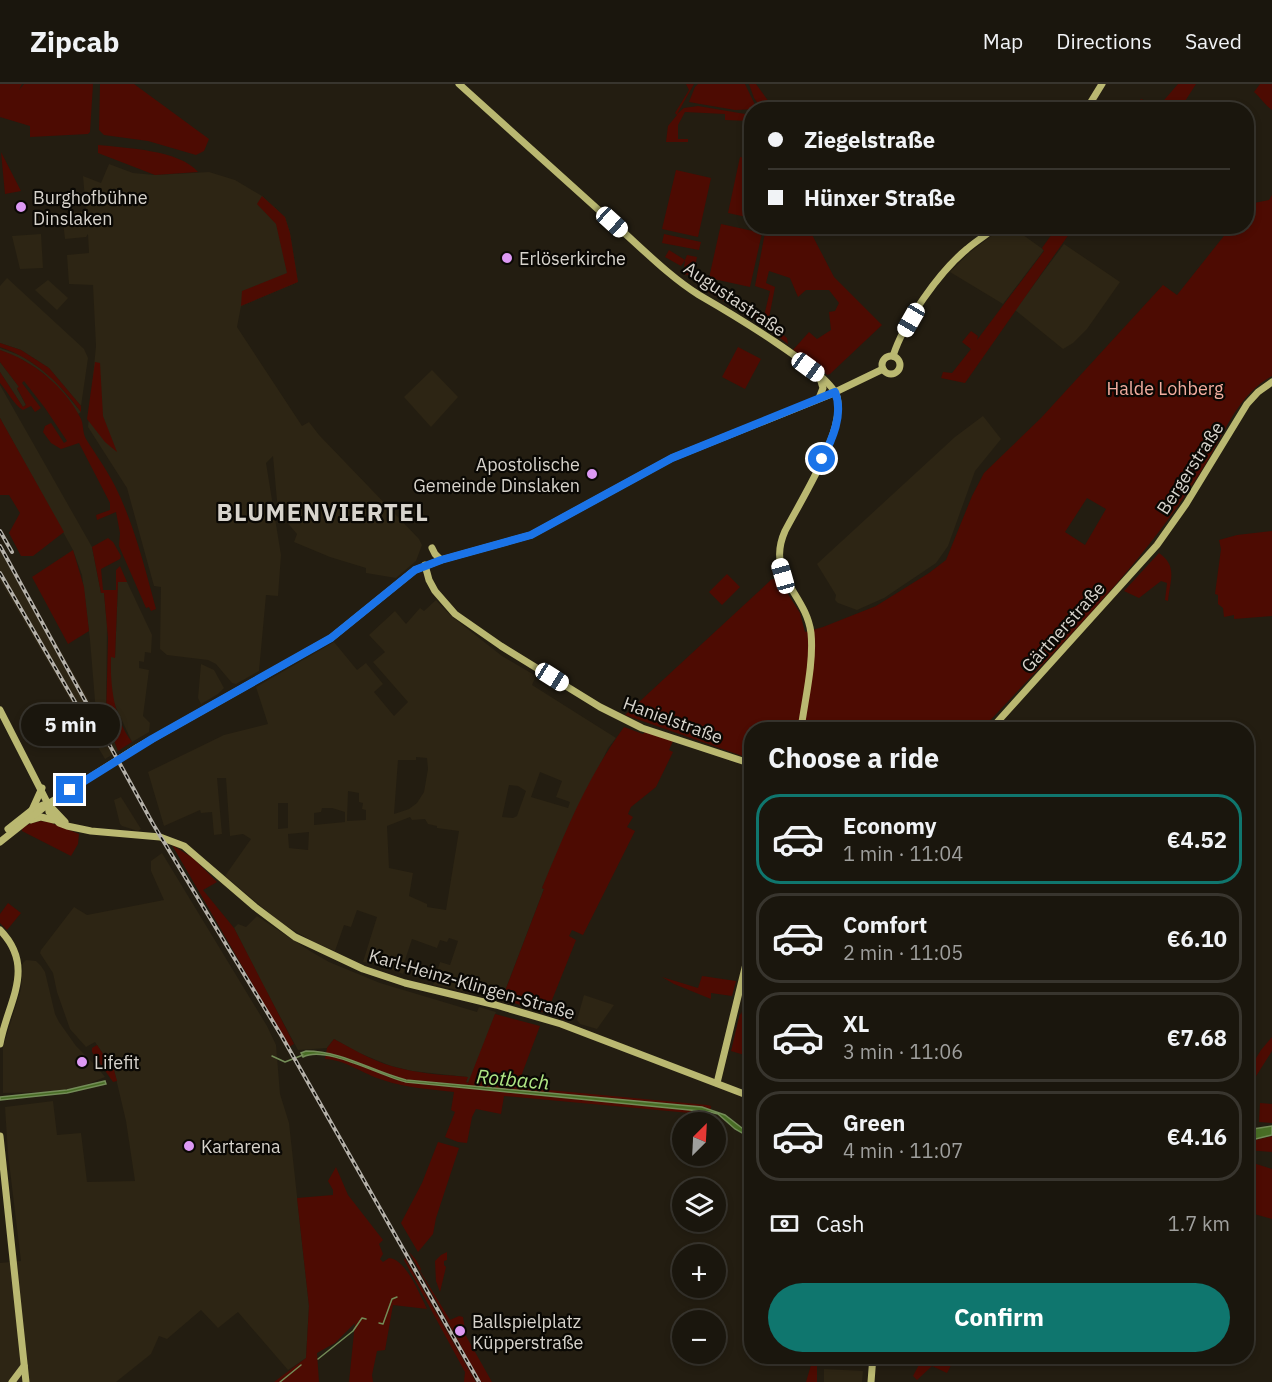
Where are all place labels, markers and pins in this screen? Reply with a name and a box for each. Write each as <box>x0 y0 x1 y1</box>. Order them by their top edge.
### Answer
place label: Burghofbühne Dinslaken <box>33 186 148 230</box>
marker: Burghofbühne Dinslaken <box>14 200 28 214</box>
place label: Erlöserkirche <box>519 247 626 270</box>
marker: Erlöserkirche <box>500 251 514 265</box>
place label: Apostolische Gemeinde Dinslaken <box>413 453 580 497</box>
marker: Apostolische Gemeinde Dinslaken <box>585 467 599 481</box>
place label: Lifefit <box>94 1051 140 1074</box>
marker: Lifefit <box>75 1055 89 1069</box>
place label: Kartarena <box>201 1135 281 1158</box>
marker: Kartarena <box>182 1139 196 1153</box>
place label: Ballspielplatz Küpperstraße <box>472 1310 583 1354</box>
marker: Ballspielplatz Küpperstraße <box>453 1324 467 1338</box>

